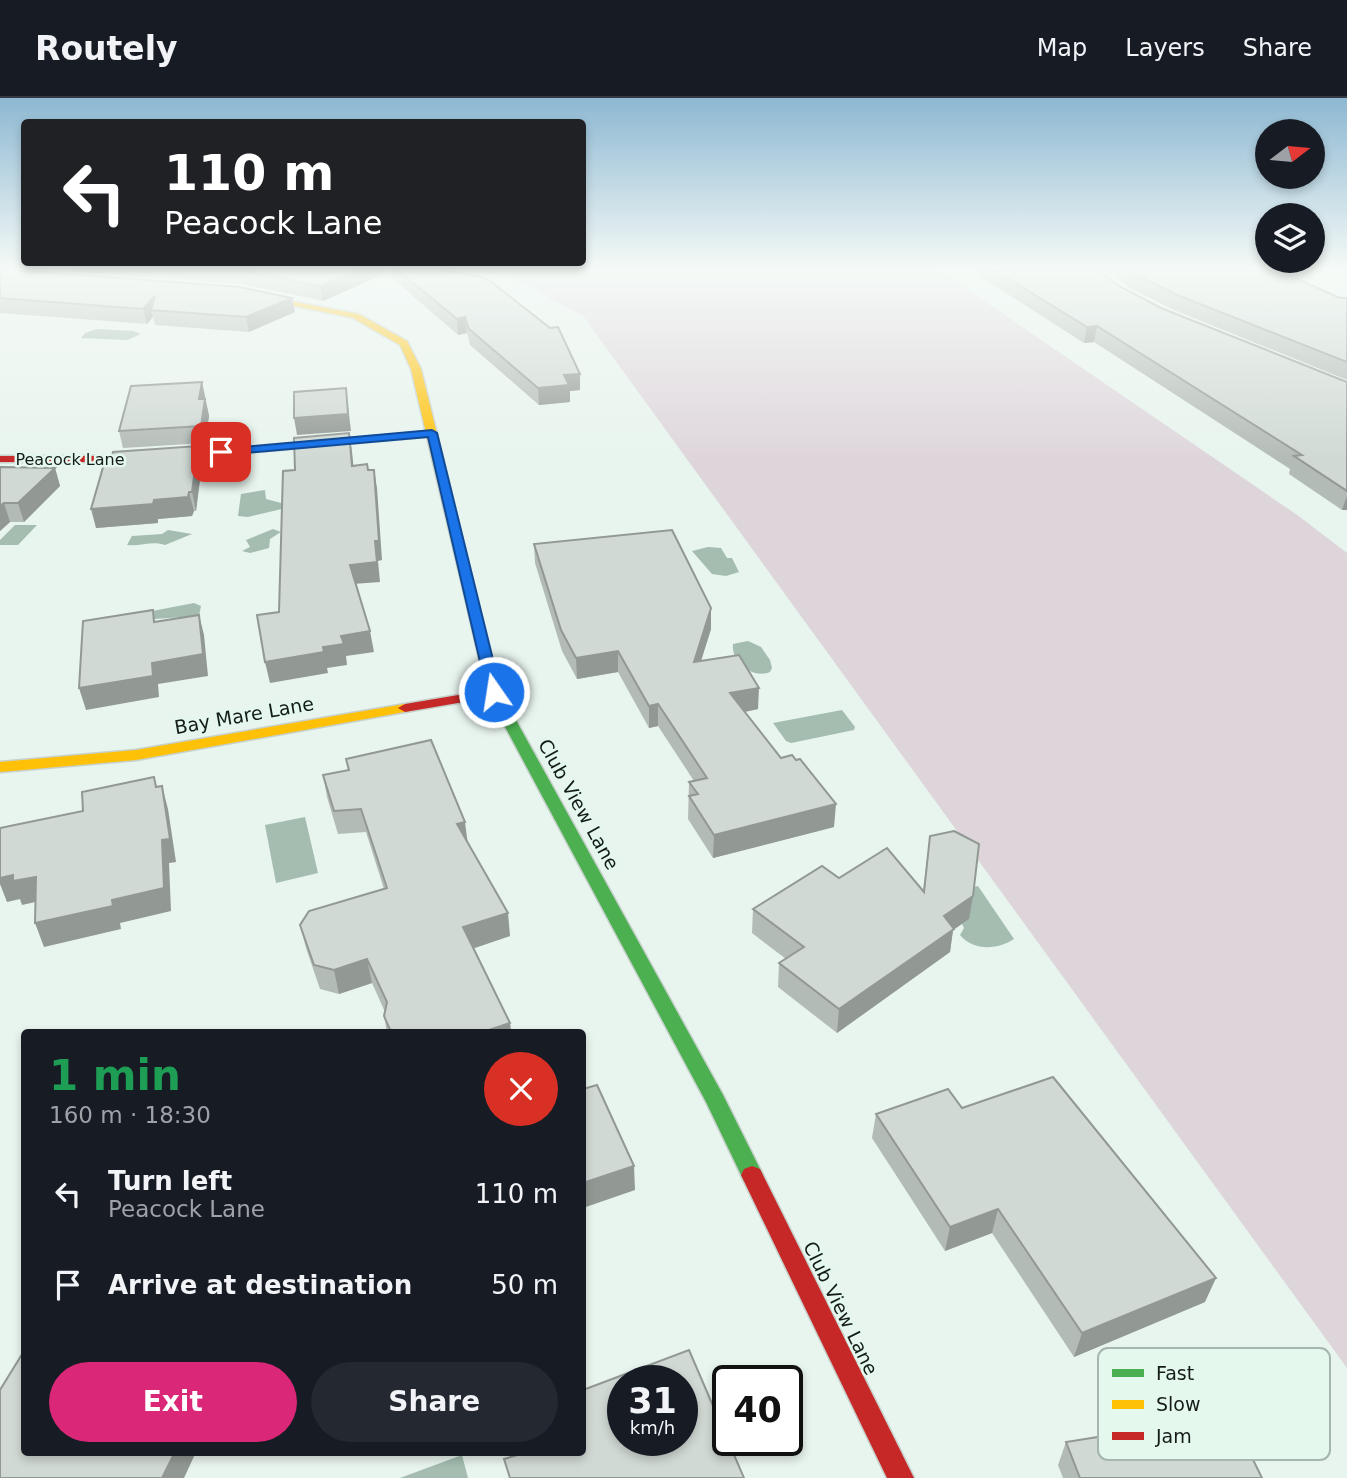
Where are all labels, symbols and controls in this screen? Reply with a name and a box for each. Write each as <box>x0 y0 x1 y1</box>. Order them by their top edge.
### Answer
text: Routely <box>35 29 178 68</box>
text: Map <box>1037 34 1087 62</box>
text: Layers <box>1125 34 1205 62</box>
text: Share <box>1243 34 1312 62</box>
north arrow <box>1255 119 1325 189</box>
map controls <box>1255 119 1325 273</box>
text: 110 m <box>164 145 334 202</box>
icon: left <box>49 147 140 238</box>
button: layers <box>1255 203 1325 273</box>
text: Peacock Lane <box>164 204 382 242</box>
pin <box>191 422 251 482</box>
icon: arrive <box>202 433 240 471</box>
street label: Peacock Lane <box>15 450 125 469</box>
position arrow <box>457 655 531 729</box>
street label: Bay Mare Lane <box>173 692 315 738</box>
street label: Club View Lane <box>534 735 624 873</box>
text: 1 min <box>49 1051 181 1100</box>
button: close <box>484 1052 558 1126</box>
text: 160 m · 18:30 <box>49 1102 211 1128</box>
text: Turn left <box>108 1166 232 1196</box>
icon: left <box>49 1175 87 1213</box>
text: 110 m <box>475 1179 558 1209</box>
text: Peacock Lane <box>108 1196 265 1222</box>
street label: Club View Lane <box>799 1238 883 1378</box>
icon: arrive <box>49 1266 87 1304</box>
text: Arrive at destination <box>108 1270 412 1300</box>
text: 50 m <box>491 1270 558 1300</box>
legend <box>1098 1348 1330 1460</box>
button: Exit <box>49 1362 297 1442</box>
button: Share <box>311 1362 558 1442</box>
text: Fast <box>1156 1362 1194 1384</box>
speed limit sign: 40 <box>712 1365 803 1456</box>
text: 31 <box>628 1381 677 1421</box>
text: Slow <box>1156 1393 1201 1415</box>
text: km/h <box>630 1417 675 1438</box>
text: Jam <box>1155 1425 1192 1447</box>

